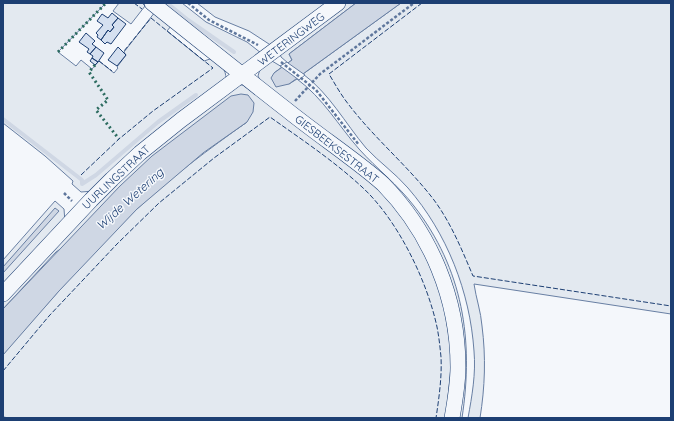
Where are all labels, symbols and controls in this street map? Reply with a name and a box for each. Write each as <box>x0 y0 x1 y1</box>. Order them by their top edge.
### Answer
street label: WETERINGWEG <box>255 9 327 69</box>
street label: GIESBEEKSESTRAAT <box>292 112 382 186</box>
street label: UURLINGSTRAAT <box>79 142 153 212</box>
water label: Wijde Wetering <box>93 164 168 233</box>

